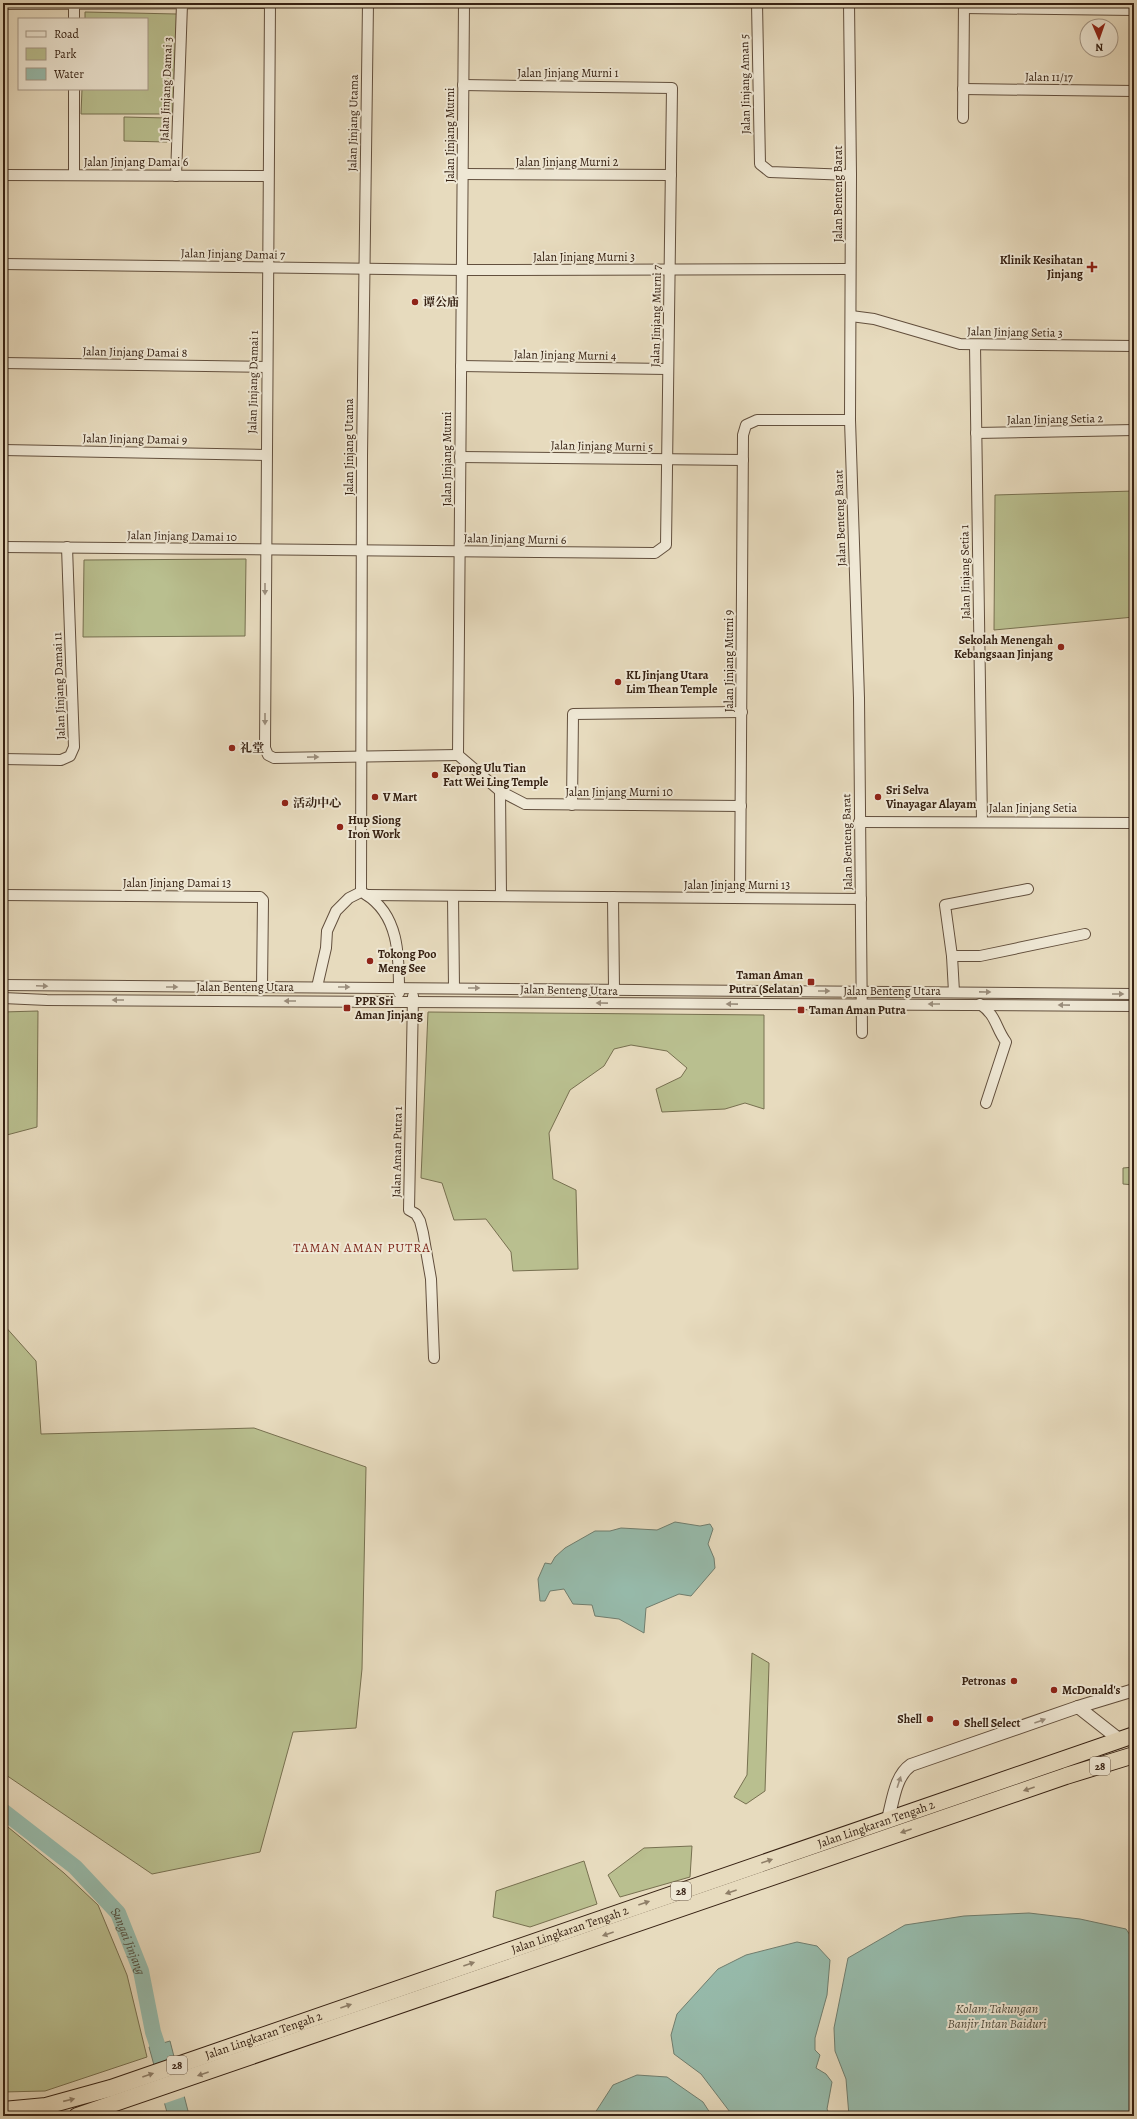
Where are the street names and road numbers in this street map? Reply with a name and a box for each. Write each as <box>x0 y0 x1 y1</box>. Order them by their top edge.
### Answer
street label: Jalan Jinjang Aman 5 <box>736 34 754 134</box>
street label: Jalan Jinjang Damai 3 <box>156 37 176 141</box>
street label: Jalan Jinjang Murni 1 <box>517 65 619 81</box>
street label: Jalan 11/17 <box>1025 69 1074 85</box>
street label: Jalan Jinjang Utama <box>344 74 362 172</box>
street label: Jalan Jinjang Murni <box>442 88 458 182</box>
street label: Jalan Benteng Barat <box>830 146 846 242</box>
street label: Jalan Jinjang Damai 6 <box>84 154 189 170</box>
street label: Jalan Jinjang Murni 2 <box>516 154 619 170</box>
street label: Jalan Jinjang Damai 7 <box>181 245 286 263</box>
street label: Jalan Jinjang Murni 3 <box>533 249 635 265</box>
street label: Jalan Jinjang Murni 7 <box>647 264 665 367</box>
street label: Jalan Jinjang Setia 3 <box>967 323 1063 341</box>
street label: Jalan Jinjang Damai 1 <box>244 330 262 434</box>
street label: Jalan Jinjang Damai 8 <box>82 343 188 361</box>
street label: Jalan Jinjang Murni 4 <box>514 346 617 364</box>
street label: Jalan Jinjang Utama <box>341 398 357 496</box>
street label: Jalan Jinjang Setia 2 <box>1007 410 1104 428</box>
street label: Jalan Jinjang Murni <box>439 412 455 506</box>
street label: Jalan Jinjang Damai 9 <box>83 430 187 448</box>
street label: Jalan Jinjang Murni 5 <box>551 437 653 455</box>
street label: Jalan Benteng Barat <box>830 469 850 567</box>
street label: Jalan Jinjang Setia 1 <box>956 524 974 620</box>
street label: Jalan Jinjang Damai 10 <box>127 527 237 545</box>
street label: Jalan Jinjang Murni 6 <box>464 530 567 548</box>
street label: Jalan Jinjang Murni 9 <box>721 610 737 712</box>
street label: Jalan Jinjang Damai 11 <box>49 632 69 740</box>
street label: Jalan Jinjang Murni 10 <box>565 784 673 800</box>
street label: Jalan Benteng Barat <box>838 793 856 890</box>
street label: Jalan Jinjang Setia <box>989 800 1078 816</box>
street label: Jalan Jinjang Damai 13 <box>123 875 231 891</box>
street label: Jalan Jinjang Murni 13 <box>684 877 790 893</box>
street label: Jalan Benteng Utara <box>196 979 294 995</box>
street label: Jalan Benteng Utara <box>520 981 618 999</box>
street label: Jalan Benteng Utara <box>843 983 941 999</box>
street label: Jalan Aman Putra 1 <box>388 1106 406 1198</box>
road number: 28 <box>1090 1757 1110 1775</box>
street label: Jalan Lingkaran Tengah 2 <box>815 1796 937 1852</box>
road number: 28 <box>671 1882 691 1900</box>
street label: Jalan Lingkaran Tengah 2 <box>509 1902 631 1957</box>
street label: Jalan Lingkaran Tengah 2 <box>203 2008 325 2063</box>
road number: 28 <box>167 2056 187 2074</box>

